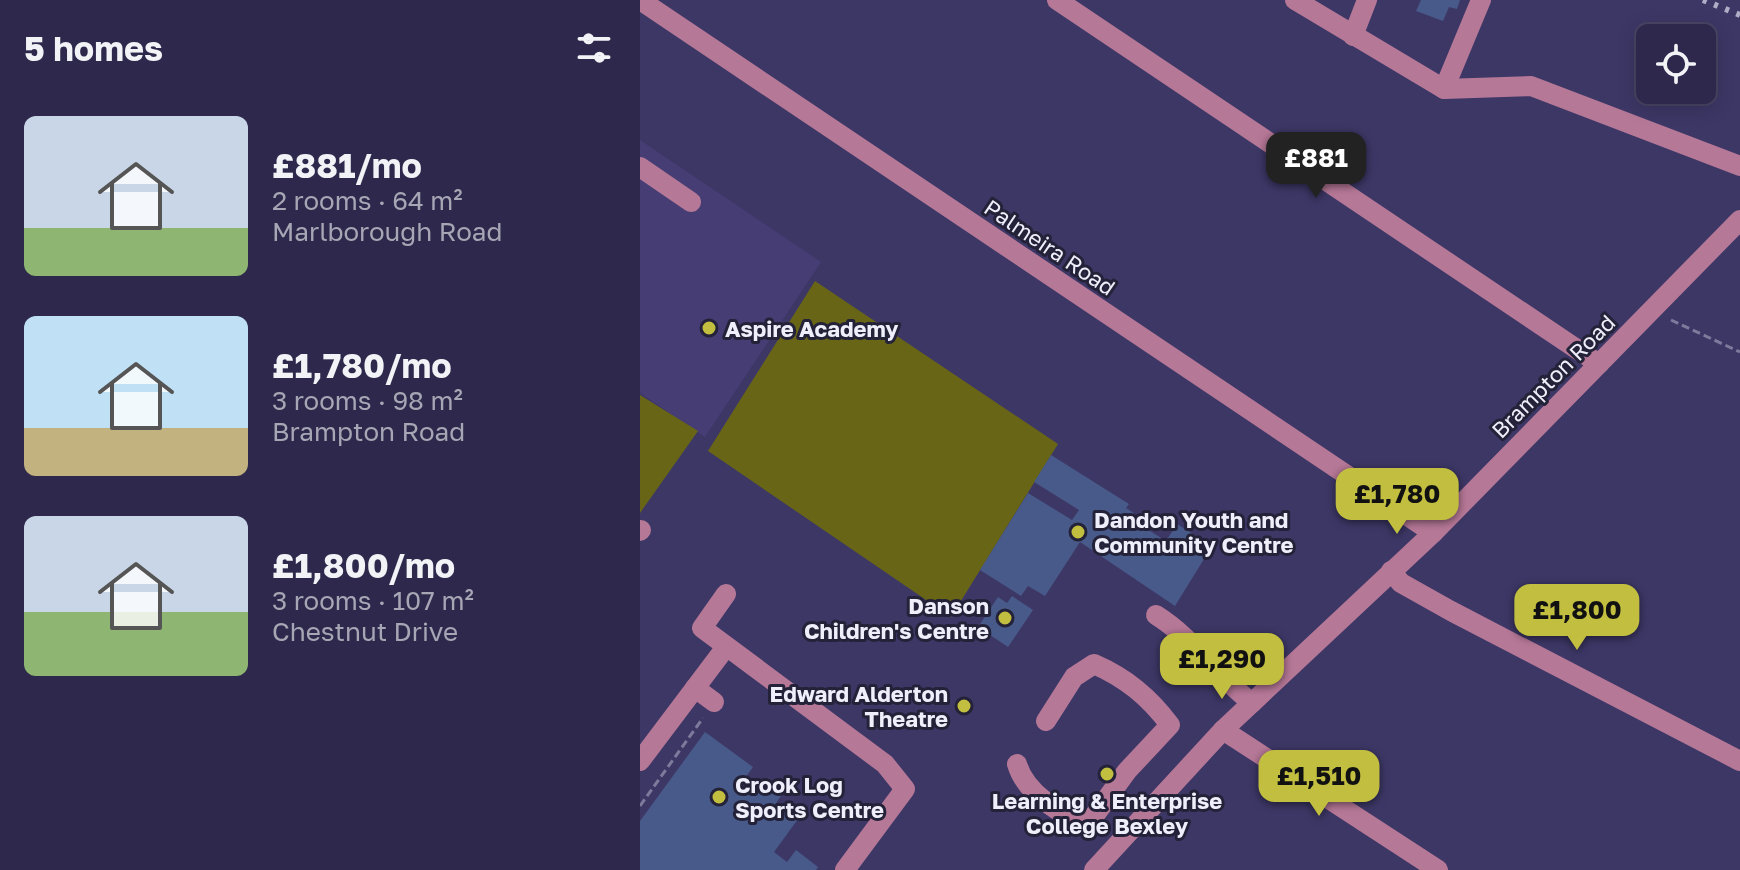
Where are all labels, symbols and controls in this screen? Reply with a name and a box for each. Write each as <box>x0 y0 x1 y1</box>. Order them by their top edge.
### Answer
map controls <box>1636 24 1716 104</box>
button: locate <box>1636 24 1716 104</box>
icon: filters <box>572 26 616 70</box>
text: 5 homes <box>24 28 163 68</box>
pin: £881 <box>1269 132 1363 200</box>
text: £881 <box>1284 142 1348 173</box>
text: £881/mo <box>272 145 422 185</box>
icon: home <box>88 148 184 244</box>
text: 2 rooms · 64 m² <box>272 185 463 216</box>
street label: Palmeira Road <box>979 193 1121 301</box>
text: Marlborough Road <box>272 216 503 247</box>
street label: Brampton Road <box>1486 309 1620 443</box>
place label: Aspire Academy <box>725 315 899 342</box>
marker: Aspire Academy <box>700 319 718 337</box>
text: £1,780/mo <box>272 345 452 385</box>
icon: home <box>88 348 184 444</box>
text: 3 rooms · 98 m² <box>272 385 463 416</box>
text: Brampton Road <box>272 416 465 447</box>
pin: £1,780 <box>1332 468 1462 536</box>
text: £1,780 <box>1354 478 1440 509</box>
place label: Dandon Youth and Community Centre <box>1094 506 1293 558</box>
marker: Dandon Youth and Community Centre <box>1069 523 1087 541</box>
text: £1,800/mo <box>272 545 455 585</box>
icon: home <box>88 548 184 644</box>
pin: £1,800 <box>1512 584 1642 652</box>
text: 3 rooms · 107 m² <box>272 585 474 616</box>
place label: Danson Children's Centre <box>804 592 989 644</box>
text: £1,800 <box>1532 594 1622 625</box>
marker: Danson Children's Centre <box>996 609 1014 627</box>
text: Chestnut Drive <box>272 616 458 647</box>
pin: £1,290 <box>1157 633 1287 701</box>
text: £1,290 <box>1178 643 1266 674</box>
place label: Edward Alderton Theatre <box>770 680 948 732</box>
marker: Edward Alderton Theatre <box>955 697 973 715</box>
pin: £1,510 <box>1254 750 1384 818</box>
text: £1,510 <box>1276 760 1362 791</box>
marker: Learning & Enterprise College Bexley <box>1098 765 1116 783</box>
place label: Crook Log Sports Centre <box>735 771 884 823</box>
place label: Learning & Enterprise College Bexley <box>992 787 1222 839</box>
marker: Crook Log Sports Centre <box>710 788 728 806</box>

